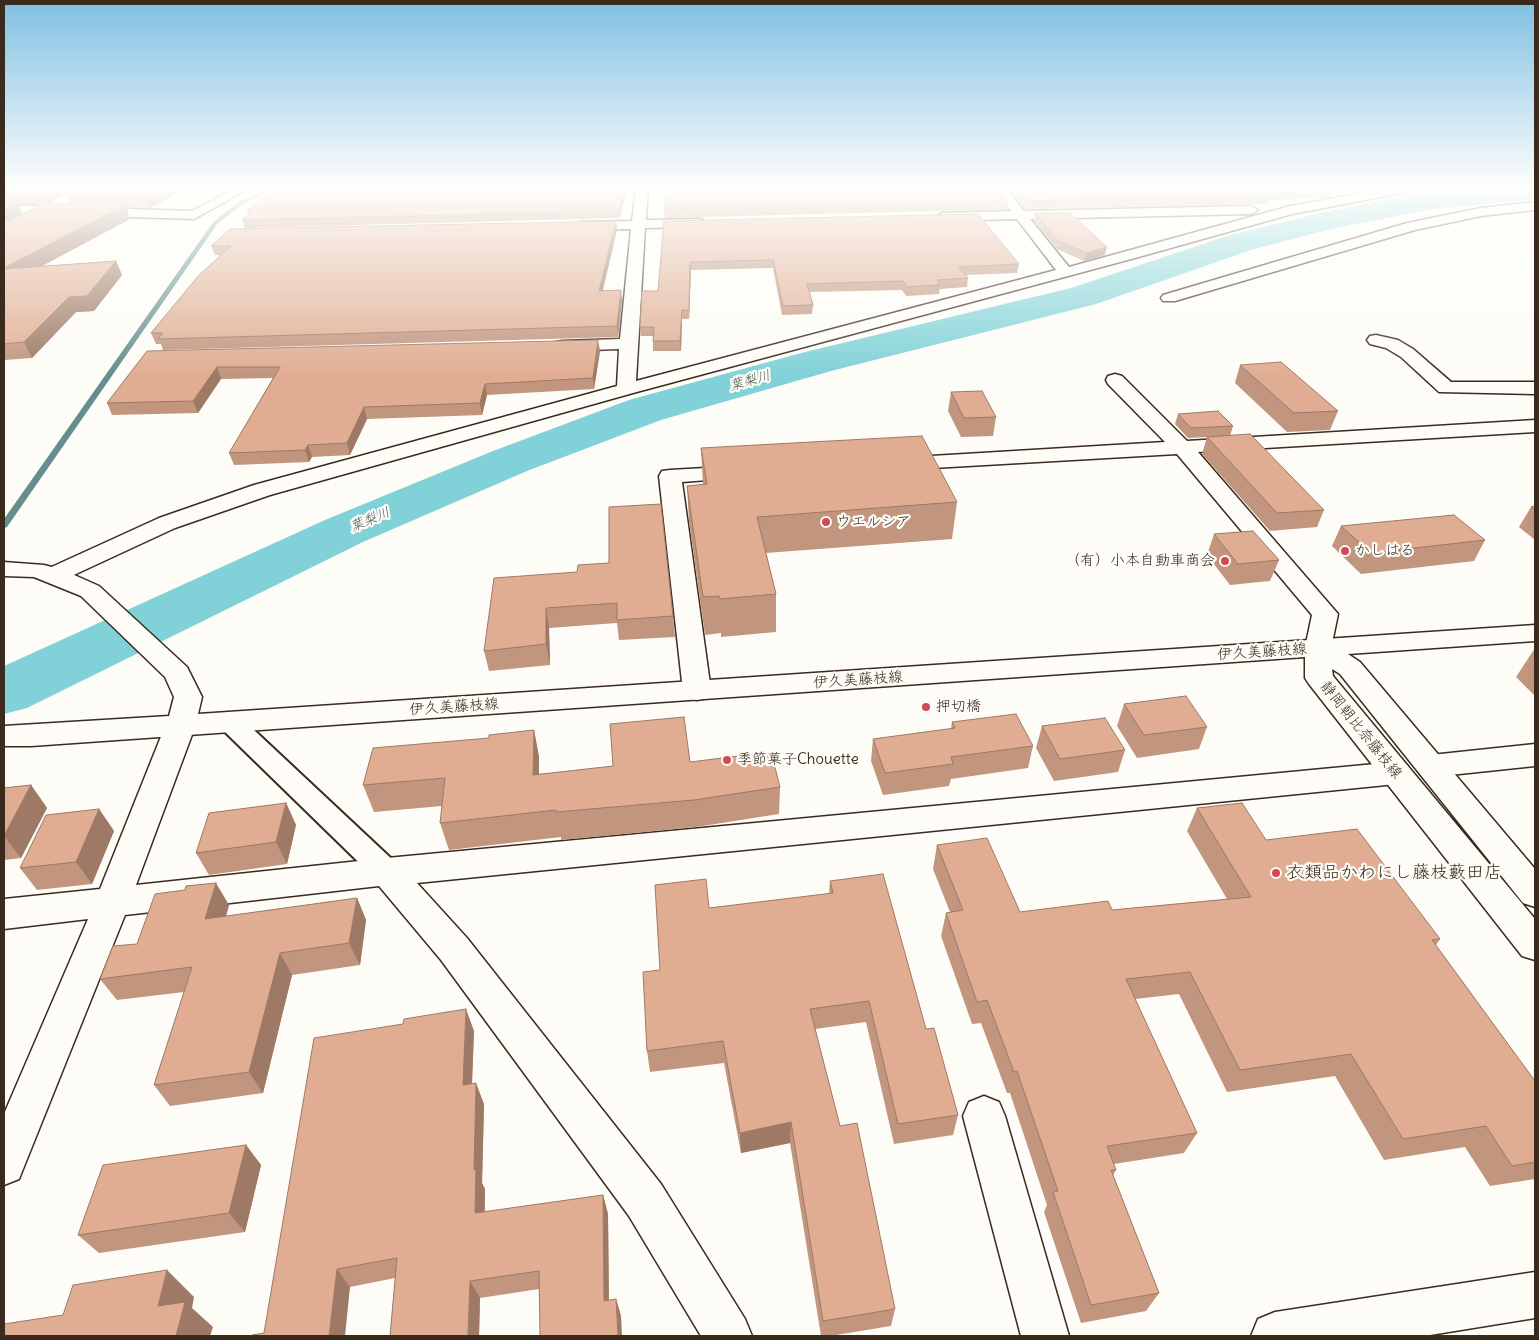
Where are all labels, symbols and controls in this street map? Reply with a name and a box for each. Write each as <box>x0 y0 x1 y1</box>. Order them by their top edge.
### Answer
water label: 葉梨川 <box>727 367 773 395</box>
water label: 葉梨川 <box>347 504 393 536</box>
place label: ウエルシア <box>836 513 911 531</box>
marker: ウエルシア <box>820 516 832 528</box>
place label: かしはる <box>1355 542 1415 560</box>
marker: かしはる <box>1339 545 1351 557</box>
place label: （有）小本自動車商会 <box>1065 552 1215 570</box>
marker: （有）小本自動車商会 <box>1219 555 1231 567</box>
street label: 伊久美藤枝線 <box>1216 640 1308 664</box>
street label: 伊久美藤枝線 <box>812 668 904 692</box>
street label: 静岡朝比奈藤枝線 <box>1316 678 1406 782</box>
street label: 伊久美藤枝線 <box>408 695 500 719</box>
place label: 押切橋 <box>936 698 981 716</box>
marker: 押切橋 <box>920 701 932 713</box>
place label: 季節菓子Chouette <box>737 751 859 769</box>
marker: 季節菓子Chouette <box>721 754 733 766</box>
place label: 衣類品かわにし藤枝藪田店 <box>1286 862 1502 884</box>
marker: 衣類品かわにし藤枝藪田店 <box>1270 867 1282 879</box>

